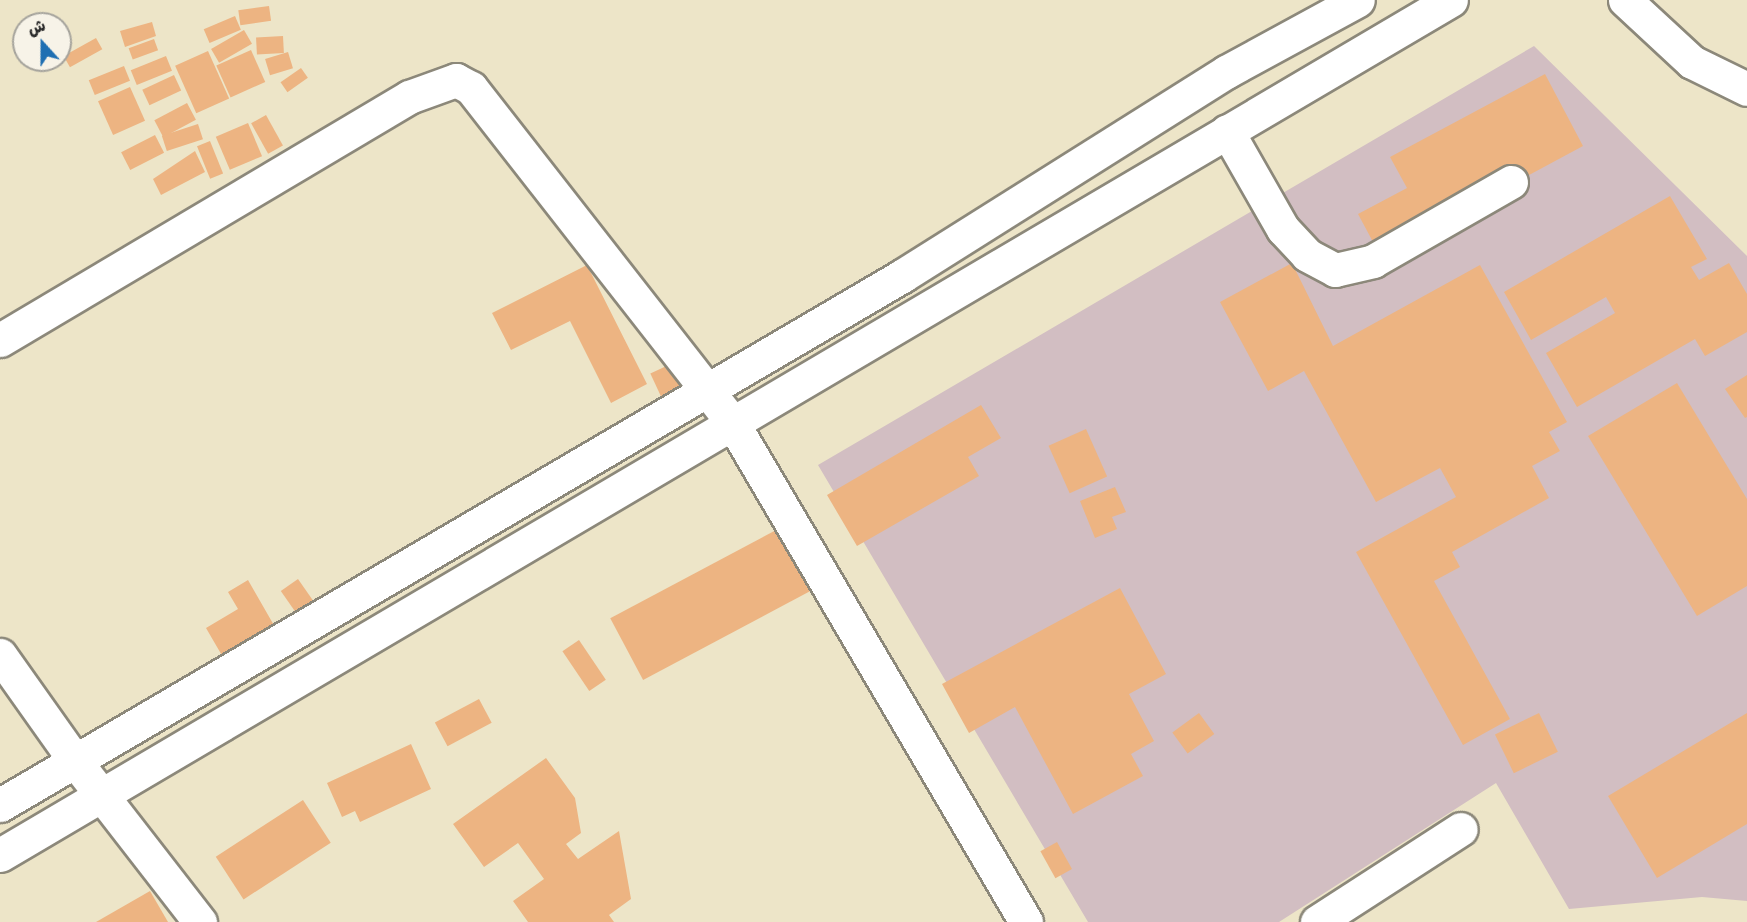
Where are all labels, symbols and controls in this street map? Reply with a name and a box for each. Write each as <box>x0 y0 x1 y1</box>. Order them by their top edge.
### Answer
north arrow <box>12 12 72 72</box>
text: ش <box>24 14 48 40</box>

